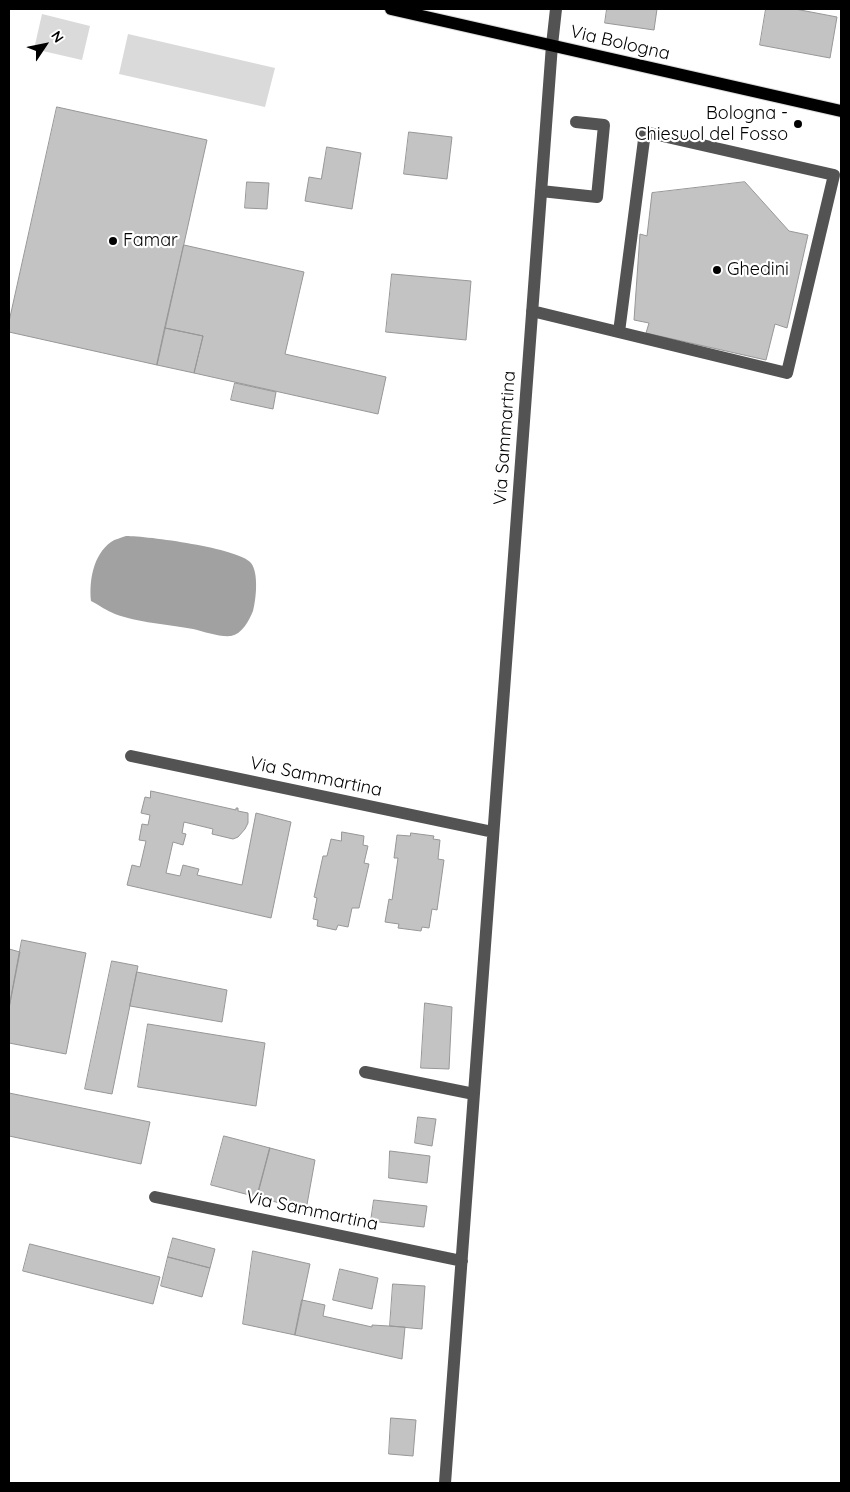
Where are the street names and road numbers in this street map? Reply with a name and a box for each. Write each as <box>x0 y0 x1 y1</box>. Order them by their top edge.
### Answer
street label: Via Bologna <box>568 21 672 65</box>
street label: Via Sammartina <box>490 370 520 506</box>
street label: Via Sammartina <box>248 752 384 802</box>
street label: Via Sammartina <box>244 1186 380 1236</box>

